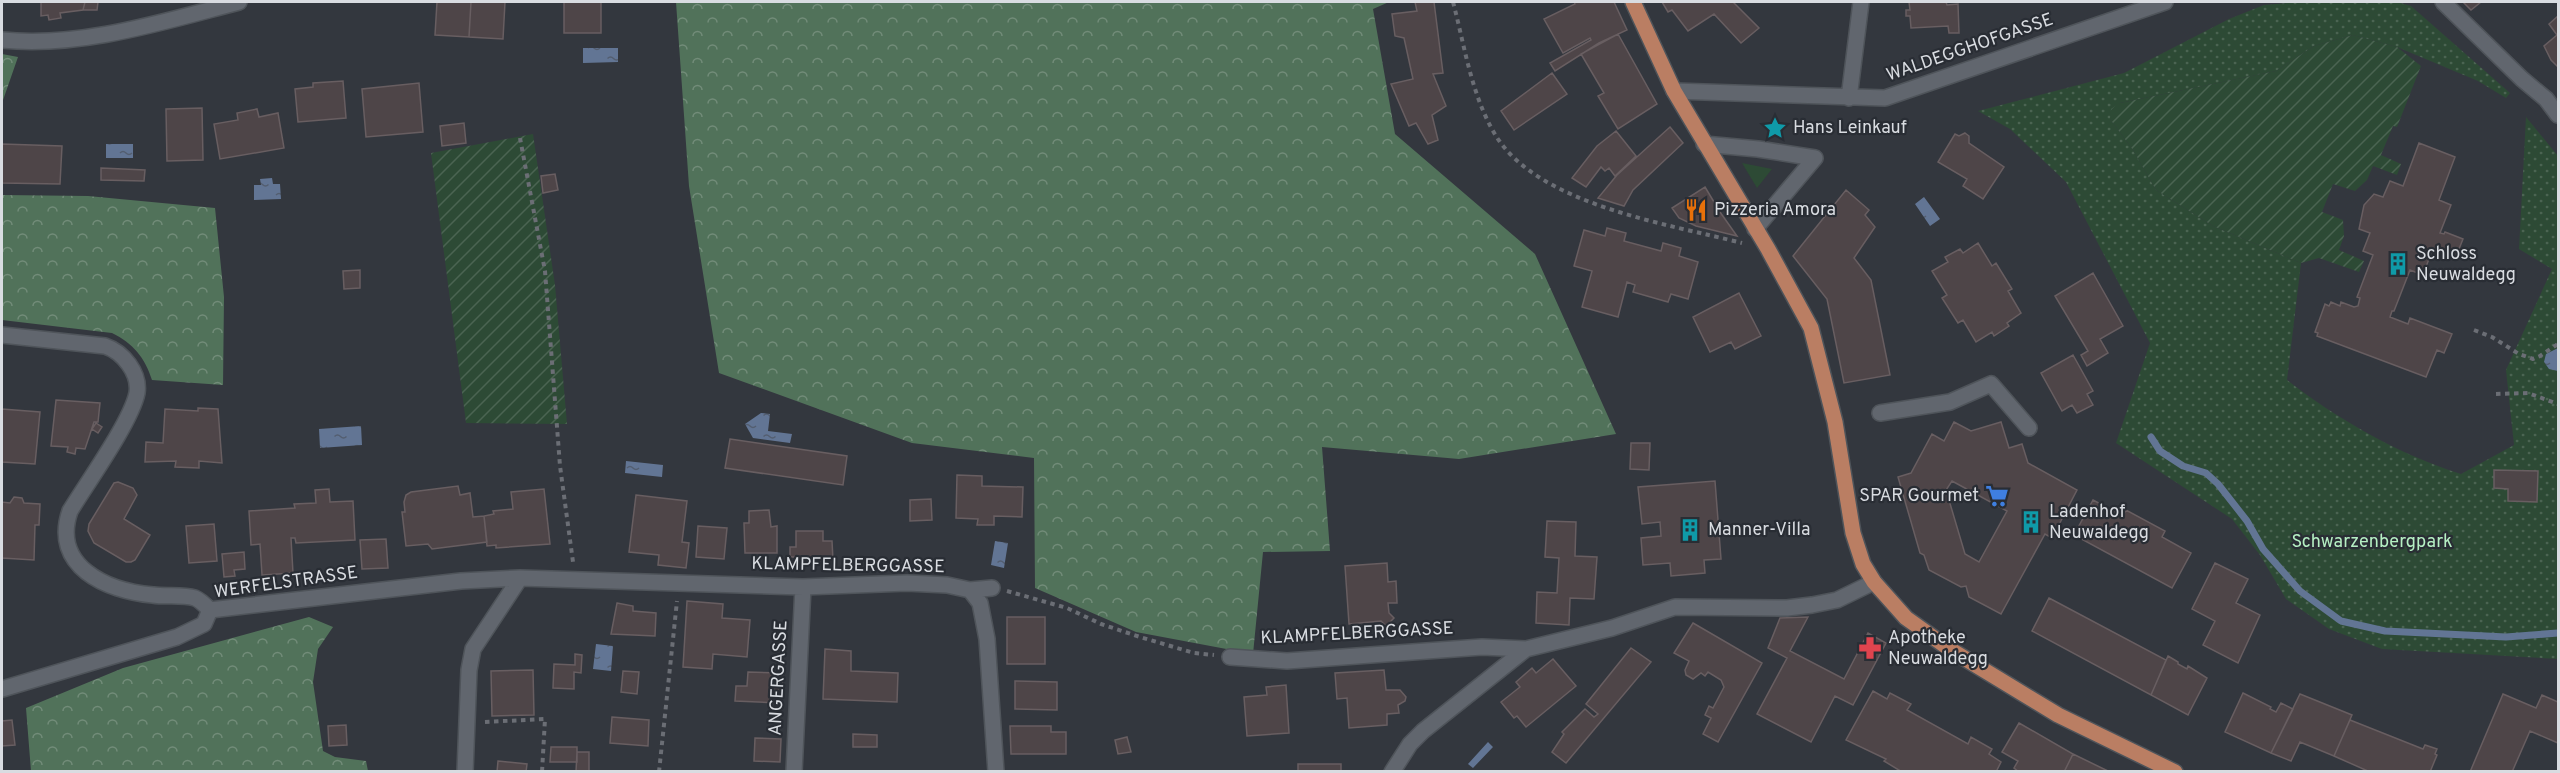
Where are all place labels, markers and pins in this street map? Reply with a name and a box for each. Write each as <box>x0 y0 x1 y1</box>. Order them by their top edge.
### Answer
place icon: Hans Leinkauf <box>1762 115 1788 141</box>
place label: Hans Leinkauf <box>1793 117 1907 140</box>
restaurant icon: Pizzeria Amora <box>1683 197 1709 223</box>
place label: Pizzeria Amora <box>1714 199 1836 222</box>
place label: Schloss Neuwaldegg <box>2416 243 2516 287</box>
building icon: Schloss Neuwaldegg <box>2385 251 2411 277</box>
supermarket icon: SPAR Gourmet <box>1984 483 2010 509</box>
place label: SPAR Gourmet <box>1859 485 1979 508</box>
place label: Ladenhof Neuwaldegg <box>2049 501 2149 545</box>
building icon: Ladenhof Neuwaldegg <box>2018 509 2044 535</box>
building icon: Manner-Villa <box>1677 517 1703 543</box>
place label: Manner-Villa <box>1708 519 1810 542</box>
place label: Apotheke Neuwaldegg <box>1888 627 1988 671</box>
pharmacy icon: Apotheke Neuwaldegg <box>1857 635 1883 661</box>

